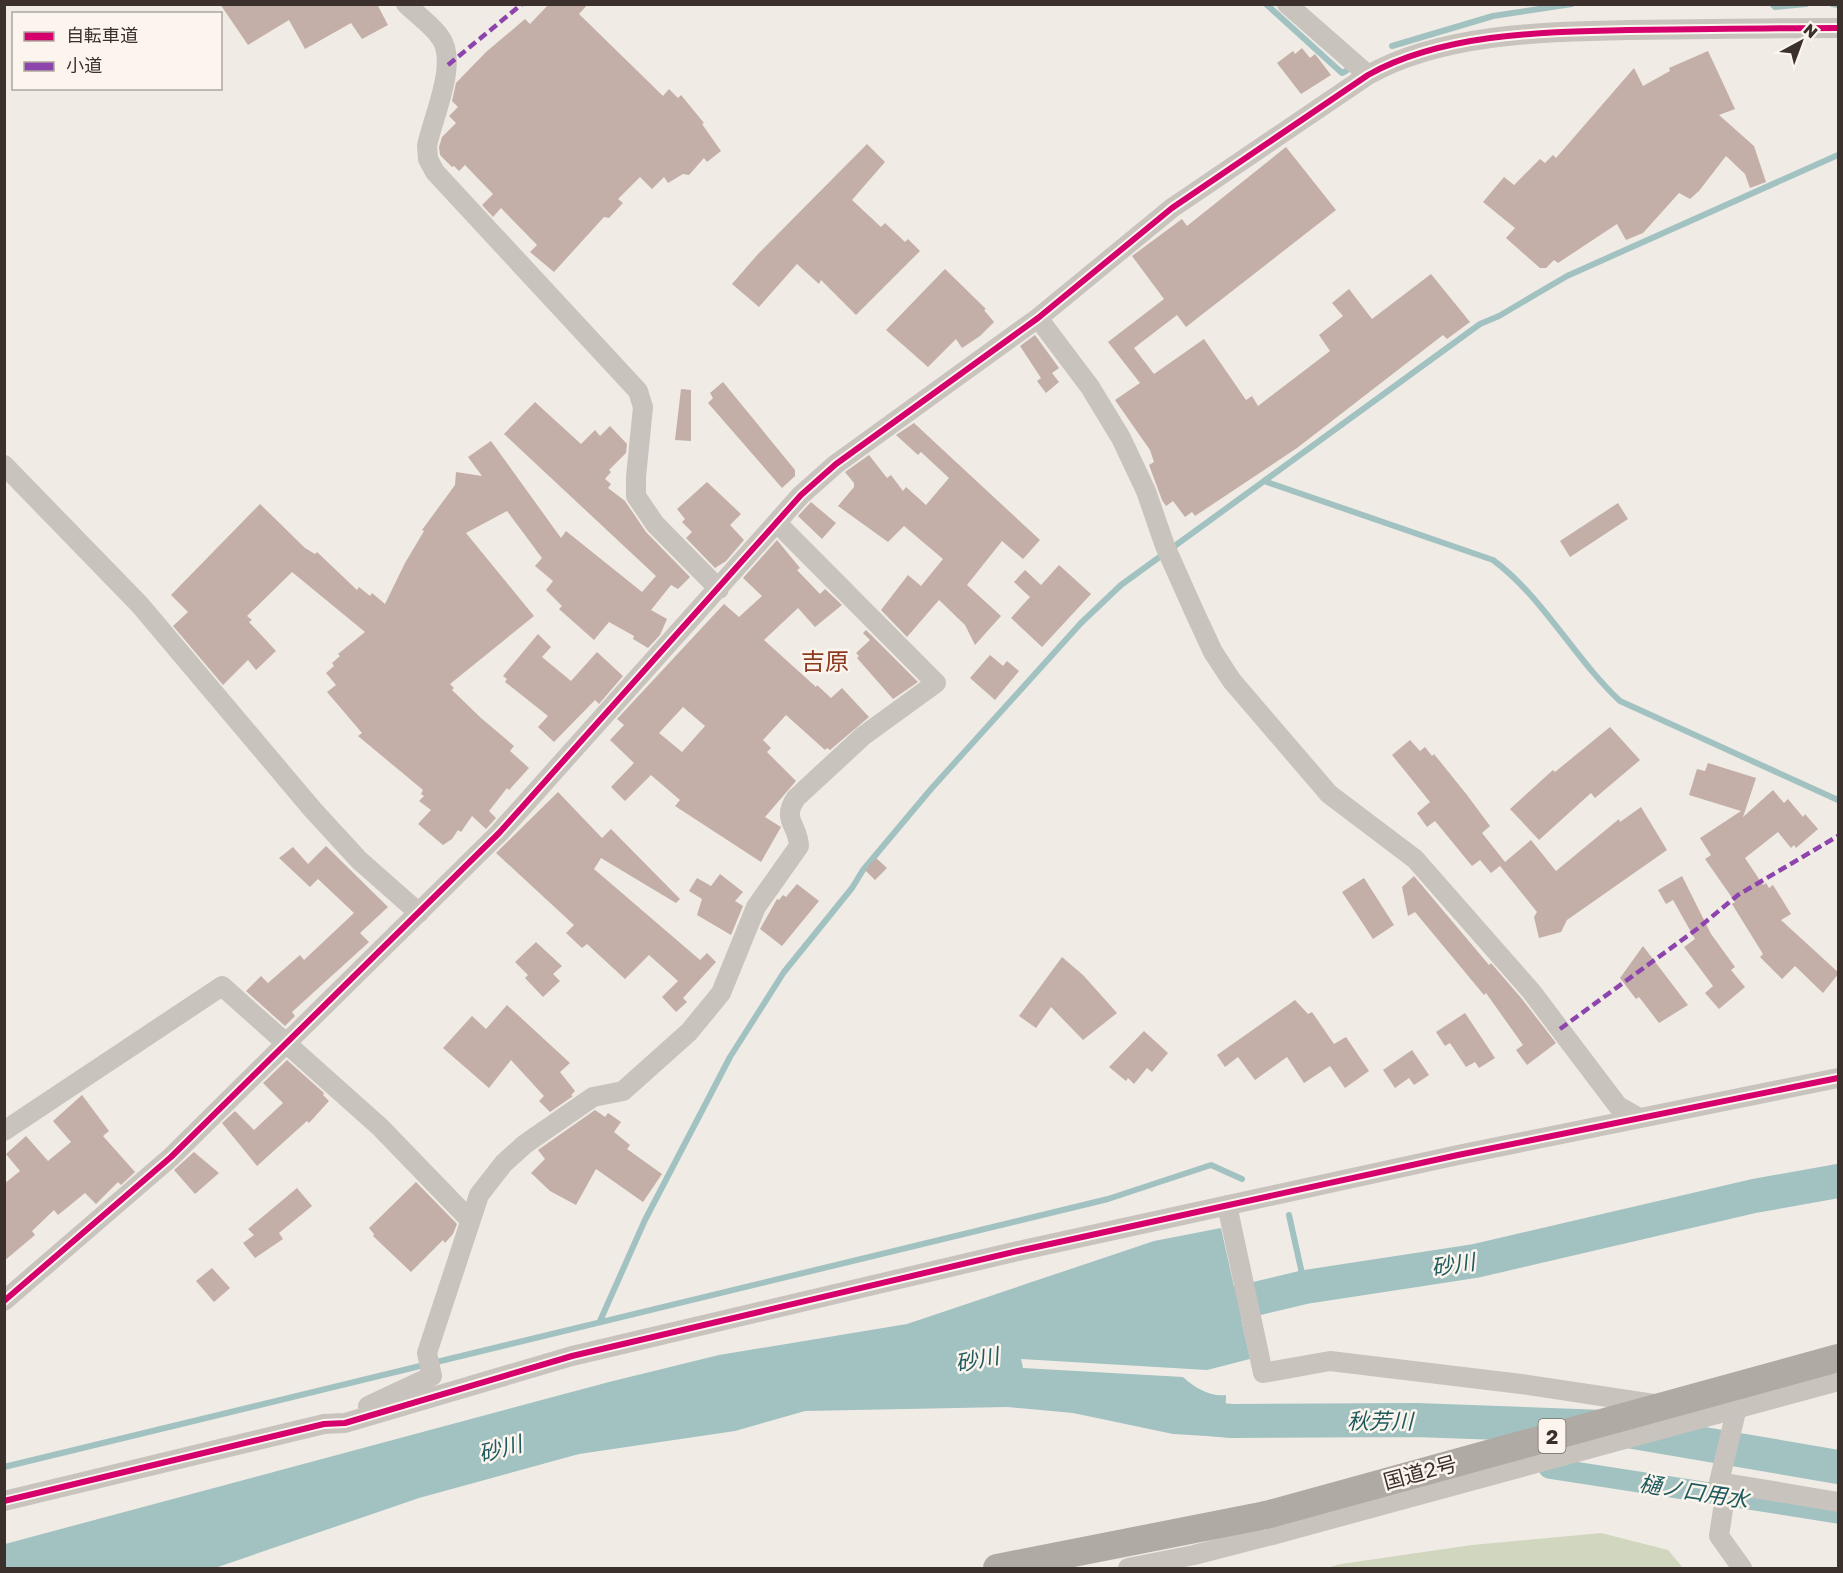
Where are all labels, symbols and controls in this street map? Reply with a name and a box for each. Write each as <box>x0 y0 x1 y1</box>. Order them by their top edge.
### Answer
legend <box>12 12 222 90</box>
north arrow <box>1771 12 1831 72</box>
text: N <box>1800 19 1822 42</box>
text: 自転車道 <box>66 24 138 46</box>
text: 小道 <box>66 54 102 76</box>
district label: 吉原 <box>801 646 849 675</box>
water label: 砂川 <box>1429 1247 1479 1281</box>
water label: 砂川 <box>953 1341 1003 1376</box>
water label: 秋芳川 <box>1347 1407 1415 1434</box>
road number: 2 <box>1538 1419 1566 1453</box>
water label: 砂川 <box>475 1429 527 1467</box>
street label: 国道2号 <box>1380 1450 1460 1494</box>
water label: 樋ノ口用水 <box>1638 1469 1752 1513</box>

